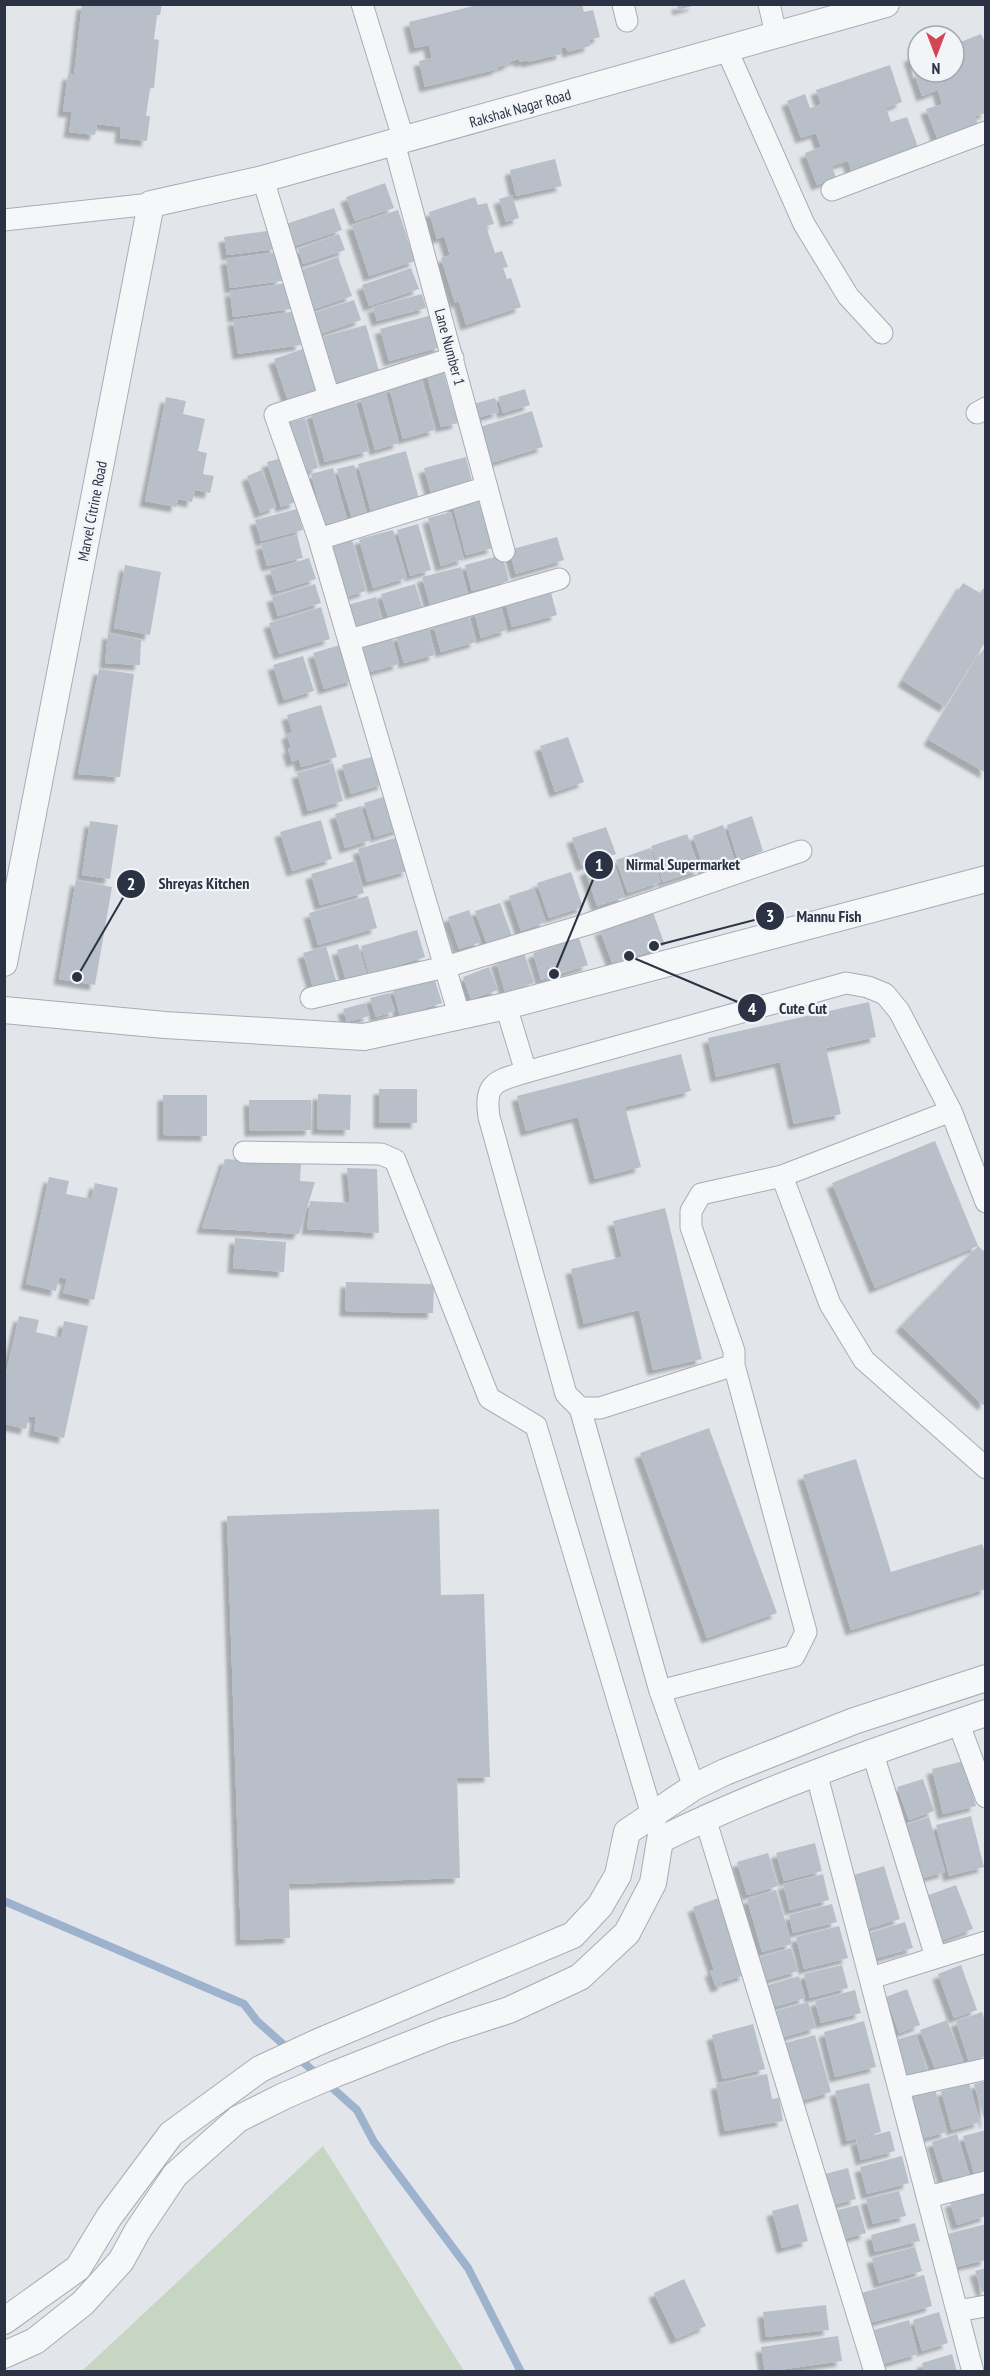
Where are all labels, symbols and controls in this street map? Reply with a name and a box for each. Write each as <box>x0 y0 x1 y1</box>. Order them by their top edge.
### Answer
north arrow <box>906 24 966 84</box>
text: N <box>932 59 940 79</box>
street label: Rakshak Nagar Road <box>467 84 573 132</box>
street label: Lane Number 1 <box>431 306 469 388</box>
street label: Marvel Citrine Road <box>73 459 111 563</box>
callout: Nirmal Supermarket <box>584 848 752 882</box>
text: 1 <box>595 853 603 876</box>
text: Nirmal Supermarket <box>626 854 740 874</box>
callout: Shreyas Kitchen <box>116 867 261 901</box>
text: 2 <box>127 872 135 895</box>
text: Shreyas Kitchen <box>159 873 249 893</box>
callout: Mannu Fish <box>755 899 874 933</box>
text: 3 <box>766 904 774 927</box>
text: Mannu Fish <box>796 906 862 926</box>
callout: Cute Cut <box>737 991 839 1025</box>
text: 4 <box>748 997 757 1020</box>
text: Cute Cut <box>779 998 827 1018</box>

